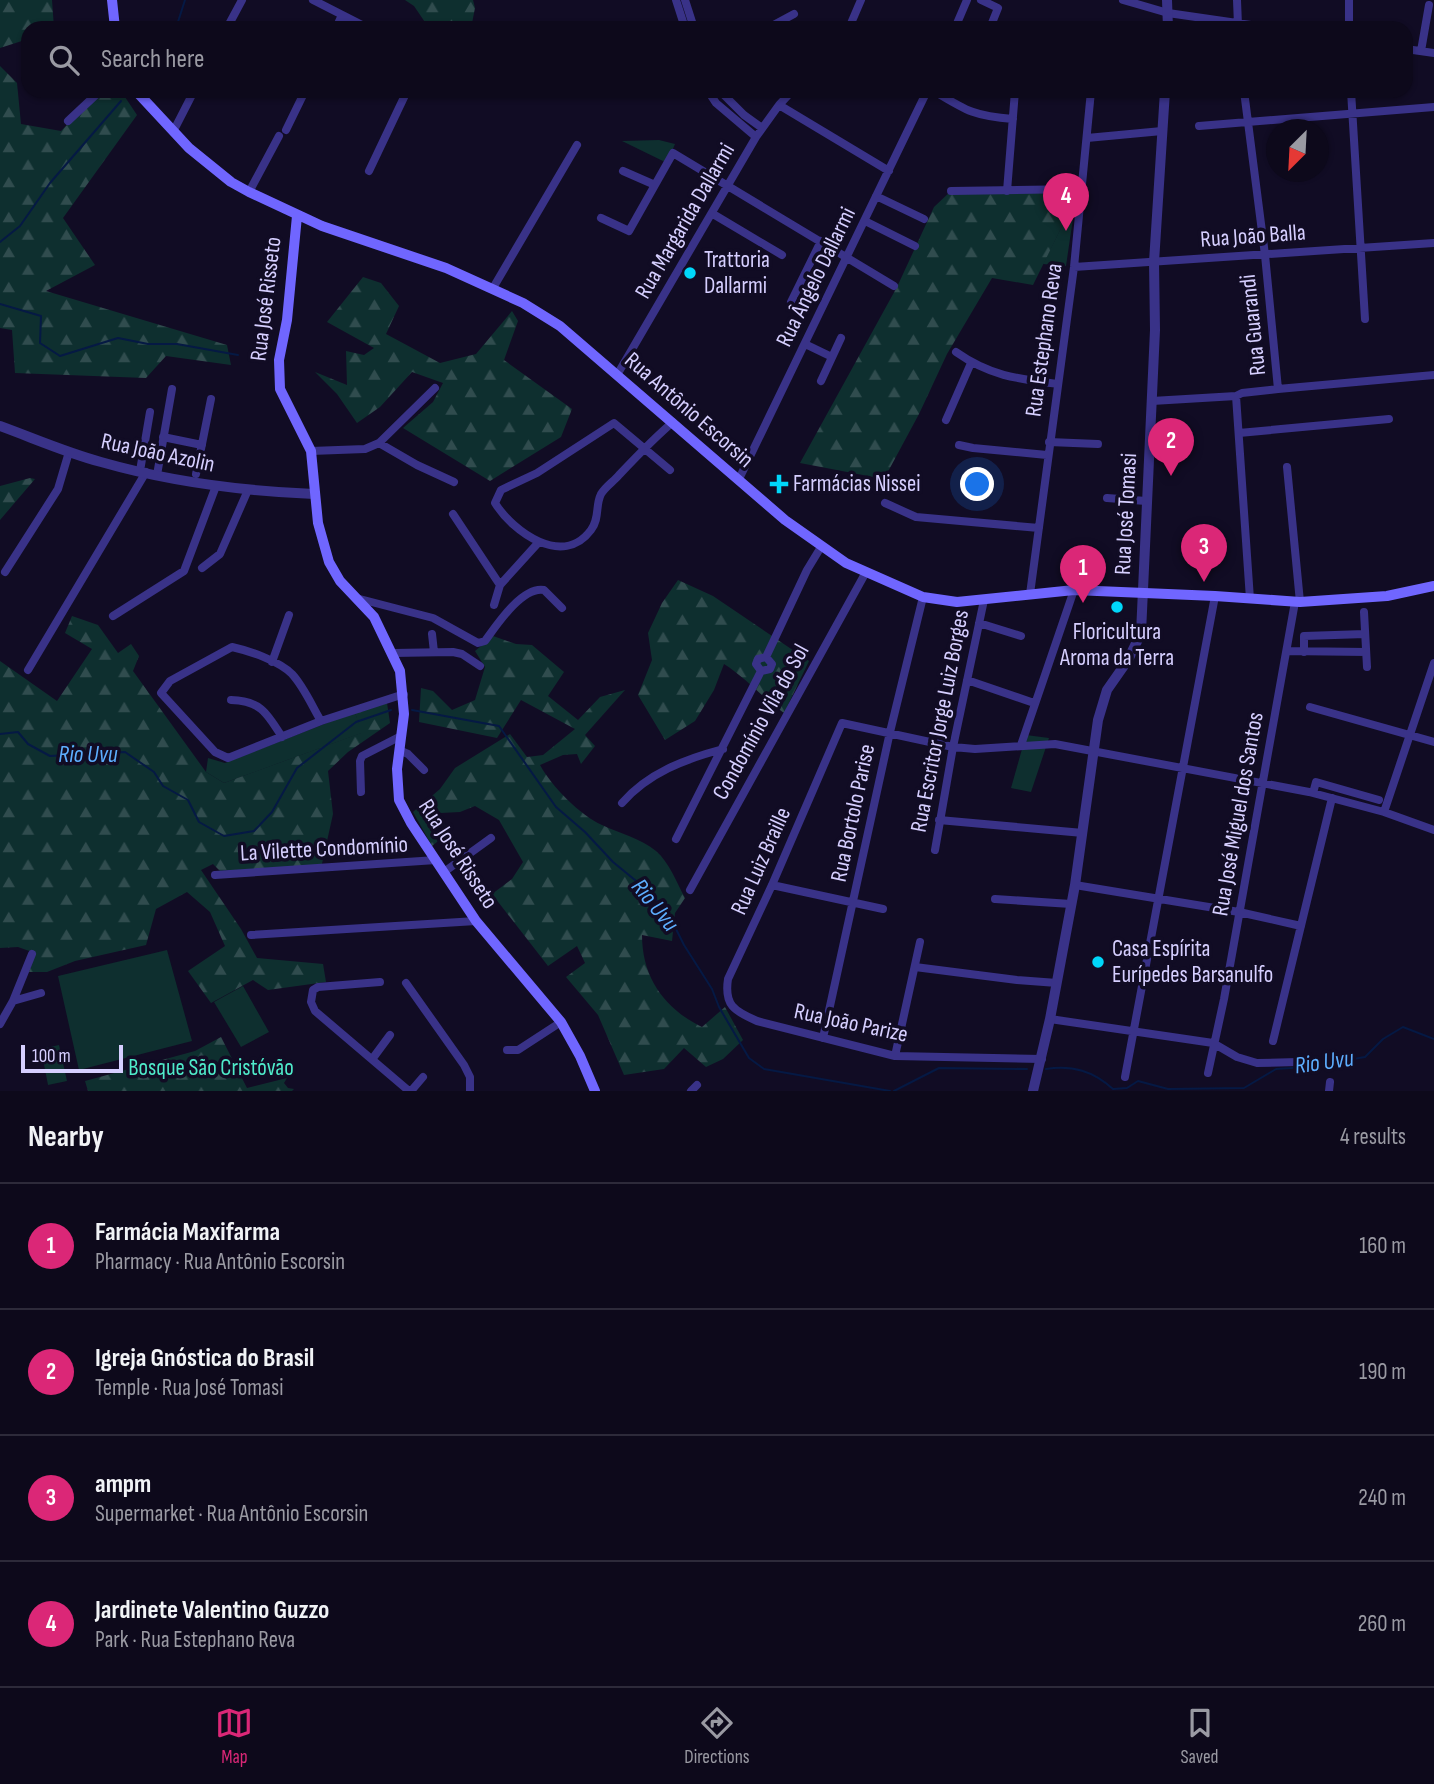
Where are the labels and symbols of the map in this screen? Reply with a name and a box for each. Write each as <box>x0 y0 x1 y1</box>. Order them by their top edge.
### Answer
north arrow <box>1266 119 1329 182</box>
street label: Rua Margarida Dallarmi <box>629 138 741 304</box>
pin: 4 <box>1043 173 1089 231</box>
street label: Rua Ângelo Dallarmi <box>770 203 862 351</box>
street label: Rua João Balla <box>1199 218 1307 254</box>
street label: Rua José Risseto <box>244 235 288 363</box>
place label: Trattoria Dallarmi <box>704 246 770 300</box>
street label: Rua Estephano Reva <box>1019 261 1069 419</box>
marker: Trattoria Dallarmi <box>682 265 698 281</box>
street label: Rua Guarandi <box>1234 273 1272 377</box>
street label: Rua Antônio Escorsin <box>619 346 759 474</box>
pin: 2 <box>1148 418 1194 476</box>
street label: Rua João Azolin <box>99 427 217 479</box>
street label: Rua José Tomasi <box>1109 452 1143 576</box>
your location <box>960 467 994 501</box>
place label: Farmácias Nissei <box>793 470 920 498</box>
marker: Farmácias Nissei <box>771 476 787 492</box>
pin: 3 <box>1181 524 1227 582</box>
pin: 1 <box>1060 545 1106 603</box>
marker: Floricultura Aroma da Terra <box>1109 599 1125 615</box>
street label: Rua Escritor Jorge Luiz Borges <box>905 607 975 835</box>
place label: Floricultura Aroma da Terra <box>1059 618 1174 672</box>
street label: Condomínio Vila do Sol <box>707 639 815 805</box>
street label: Rua José Miguel dos Santos <box>1206 710 1270 918</box>
water label: Rio Uvu <box>58 740 118 769</box>
street label: Rua Bortolo Parise <box>825 742 881 884</box>
street label: Rua José Risseto <box>412 794 504 914</box>
street label: Rua Luiz Braille <box>725 803 797 919</box>
street label: La Vilette Condomínio <box>239 831 409 867</box>
water label: Rio Uvu <box>625 873 685 937</box>
place label: Casa Espírita Eurípedes Barsanulfo <box>1112 935 1273 989</box>
marker: Casa Espírita Eurípedes Barsanulfo <box>1090 954 1106 970</box>
street label: Rua João Parize <box>792 997 910 1049</box>
scale bar <box>21 1042 122 1074</box>
water label: Rio Uvu <box>1293 1043 1356 1080</box>
park label: Bosque São Cristóvão <box>128 1054 294 1082</box>

